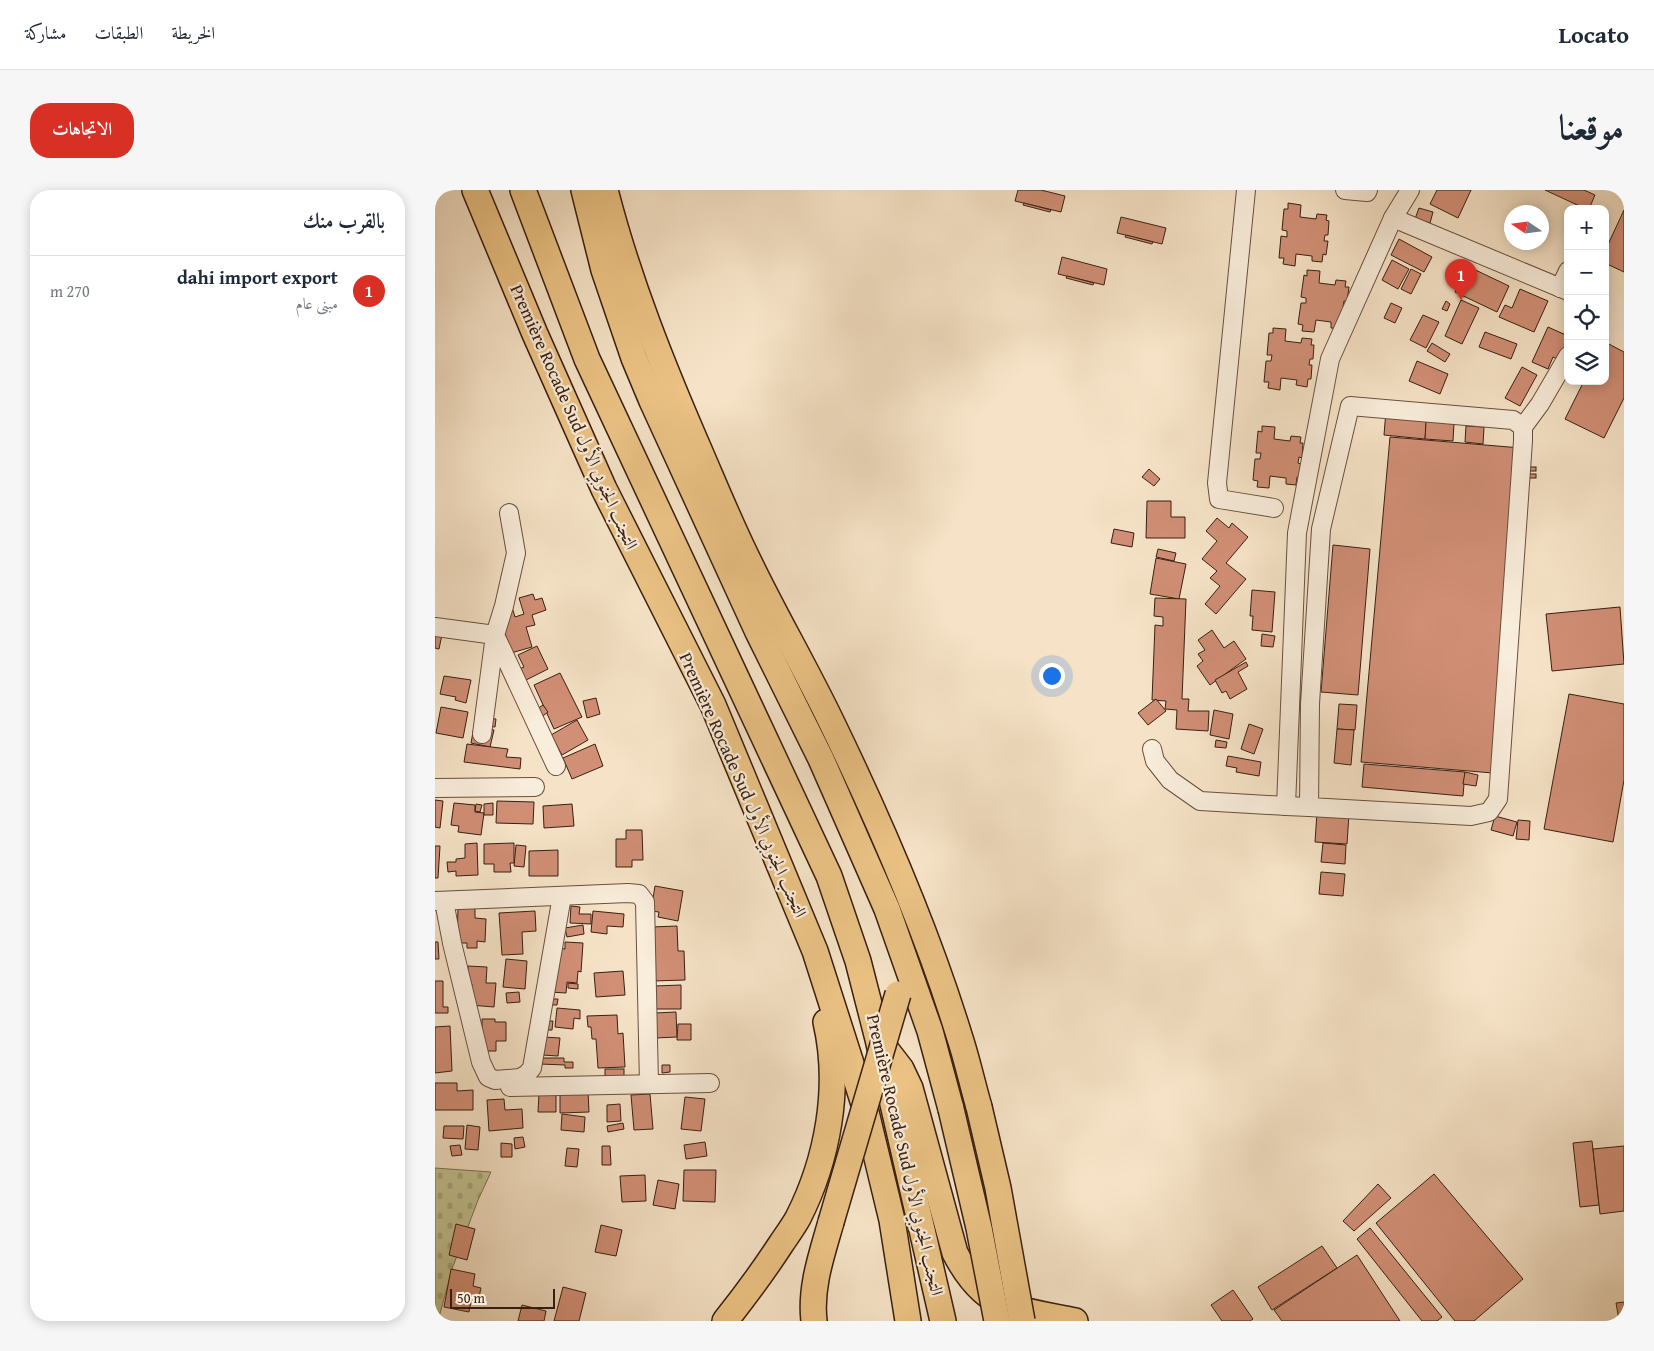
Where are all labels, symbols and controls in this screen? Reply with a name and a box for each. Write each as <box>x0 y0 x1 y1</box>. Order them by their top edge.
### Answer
text: Locato <box>1559 17 1629 52</box>
text: مشاركة <box>25 19 66 46</box>
text: الطبقات <box>94 19 143 46</box>
text: الخريطة <box>171 19 215 46</box>
text: موقعنا <box>1559 101 1624 152</box>
button: الاتجاهات <box>30 103 134 158</box>
text: بالقرب منك <box>303 205 385 236</box>
north arrow <box>1504 205 1549 250</box>
map controls <box>1564 205 1609 385</box>
button: + <box>1564 205 1609 250</box>
button: − <box>1564 250 1609 295</box>
pin: 1 <box>1445 259 1477 300</box>
text: dahi import export <box>177 263 338 291</box>
text: 270 m <box>50 279 90 303</box>
text: 1 <box>365 279 373 303</box>
street label: Première Rocade Sud التجنب الجنوبي الأول <box>502 280 645 555</box>
text: مبنى عام <box>296 291 338 315</box>
button: locate <box>1564 295 1609 340</box>
button: layers <box>1564 340 1609 385</box>
street label: Première Rocade Sud التجنب الجنوبي الأول <box>671 648 814 923</box>
your location <box>1039 663 1065 689</box>
street label: Première Rocade Sud التجنب الجنوبي الأول <box>858 1012 951 1299</box>
scale bar <box>450 1286 555 1309</box>
text: 50 m <box>457 1288 485 1308</box>

